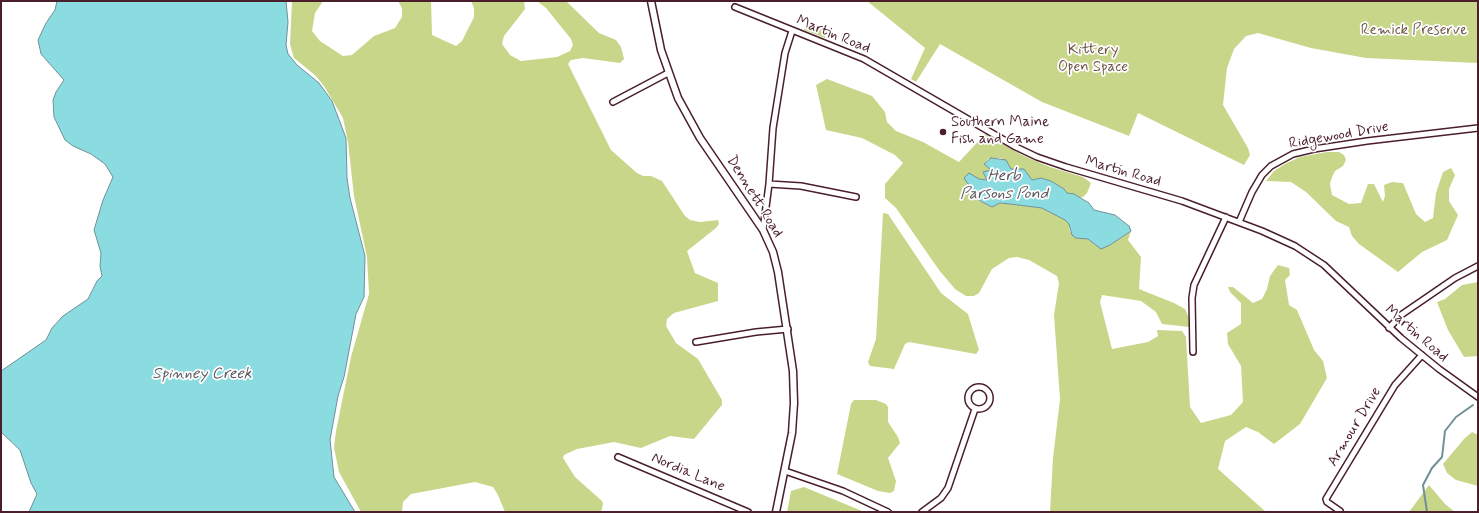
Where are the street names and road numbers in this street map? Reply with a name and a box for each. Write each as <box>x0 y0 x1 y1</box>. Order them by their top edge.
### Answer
street label: Martin Road <box>793 12 873 58</box>
street label: Ridgewood Drive <box>1288 118 1390 154</box>
street label: Dennett Road <box>722 153 786 241</box>
street label: Martin Road <box>1083 153 1163 191</box>
street label: Martin Road <box>1381 301 1451 367</box>
street label: Armour Drive <box>1324 384 1386 470</box>
street label: Nordia Lane <box>648 449 728 497</box>

